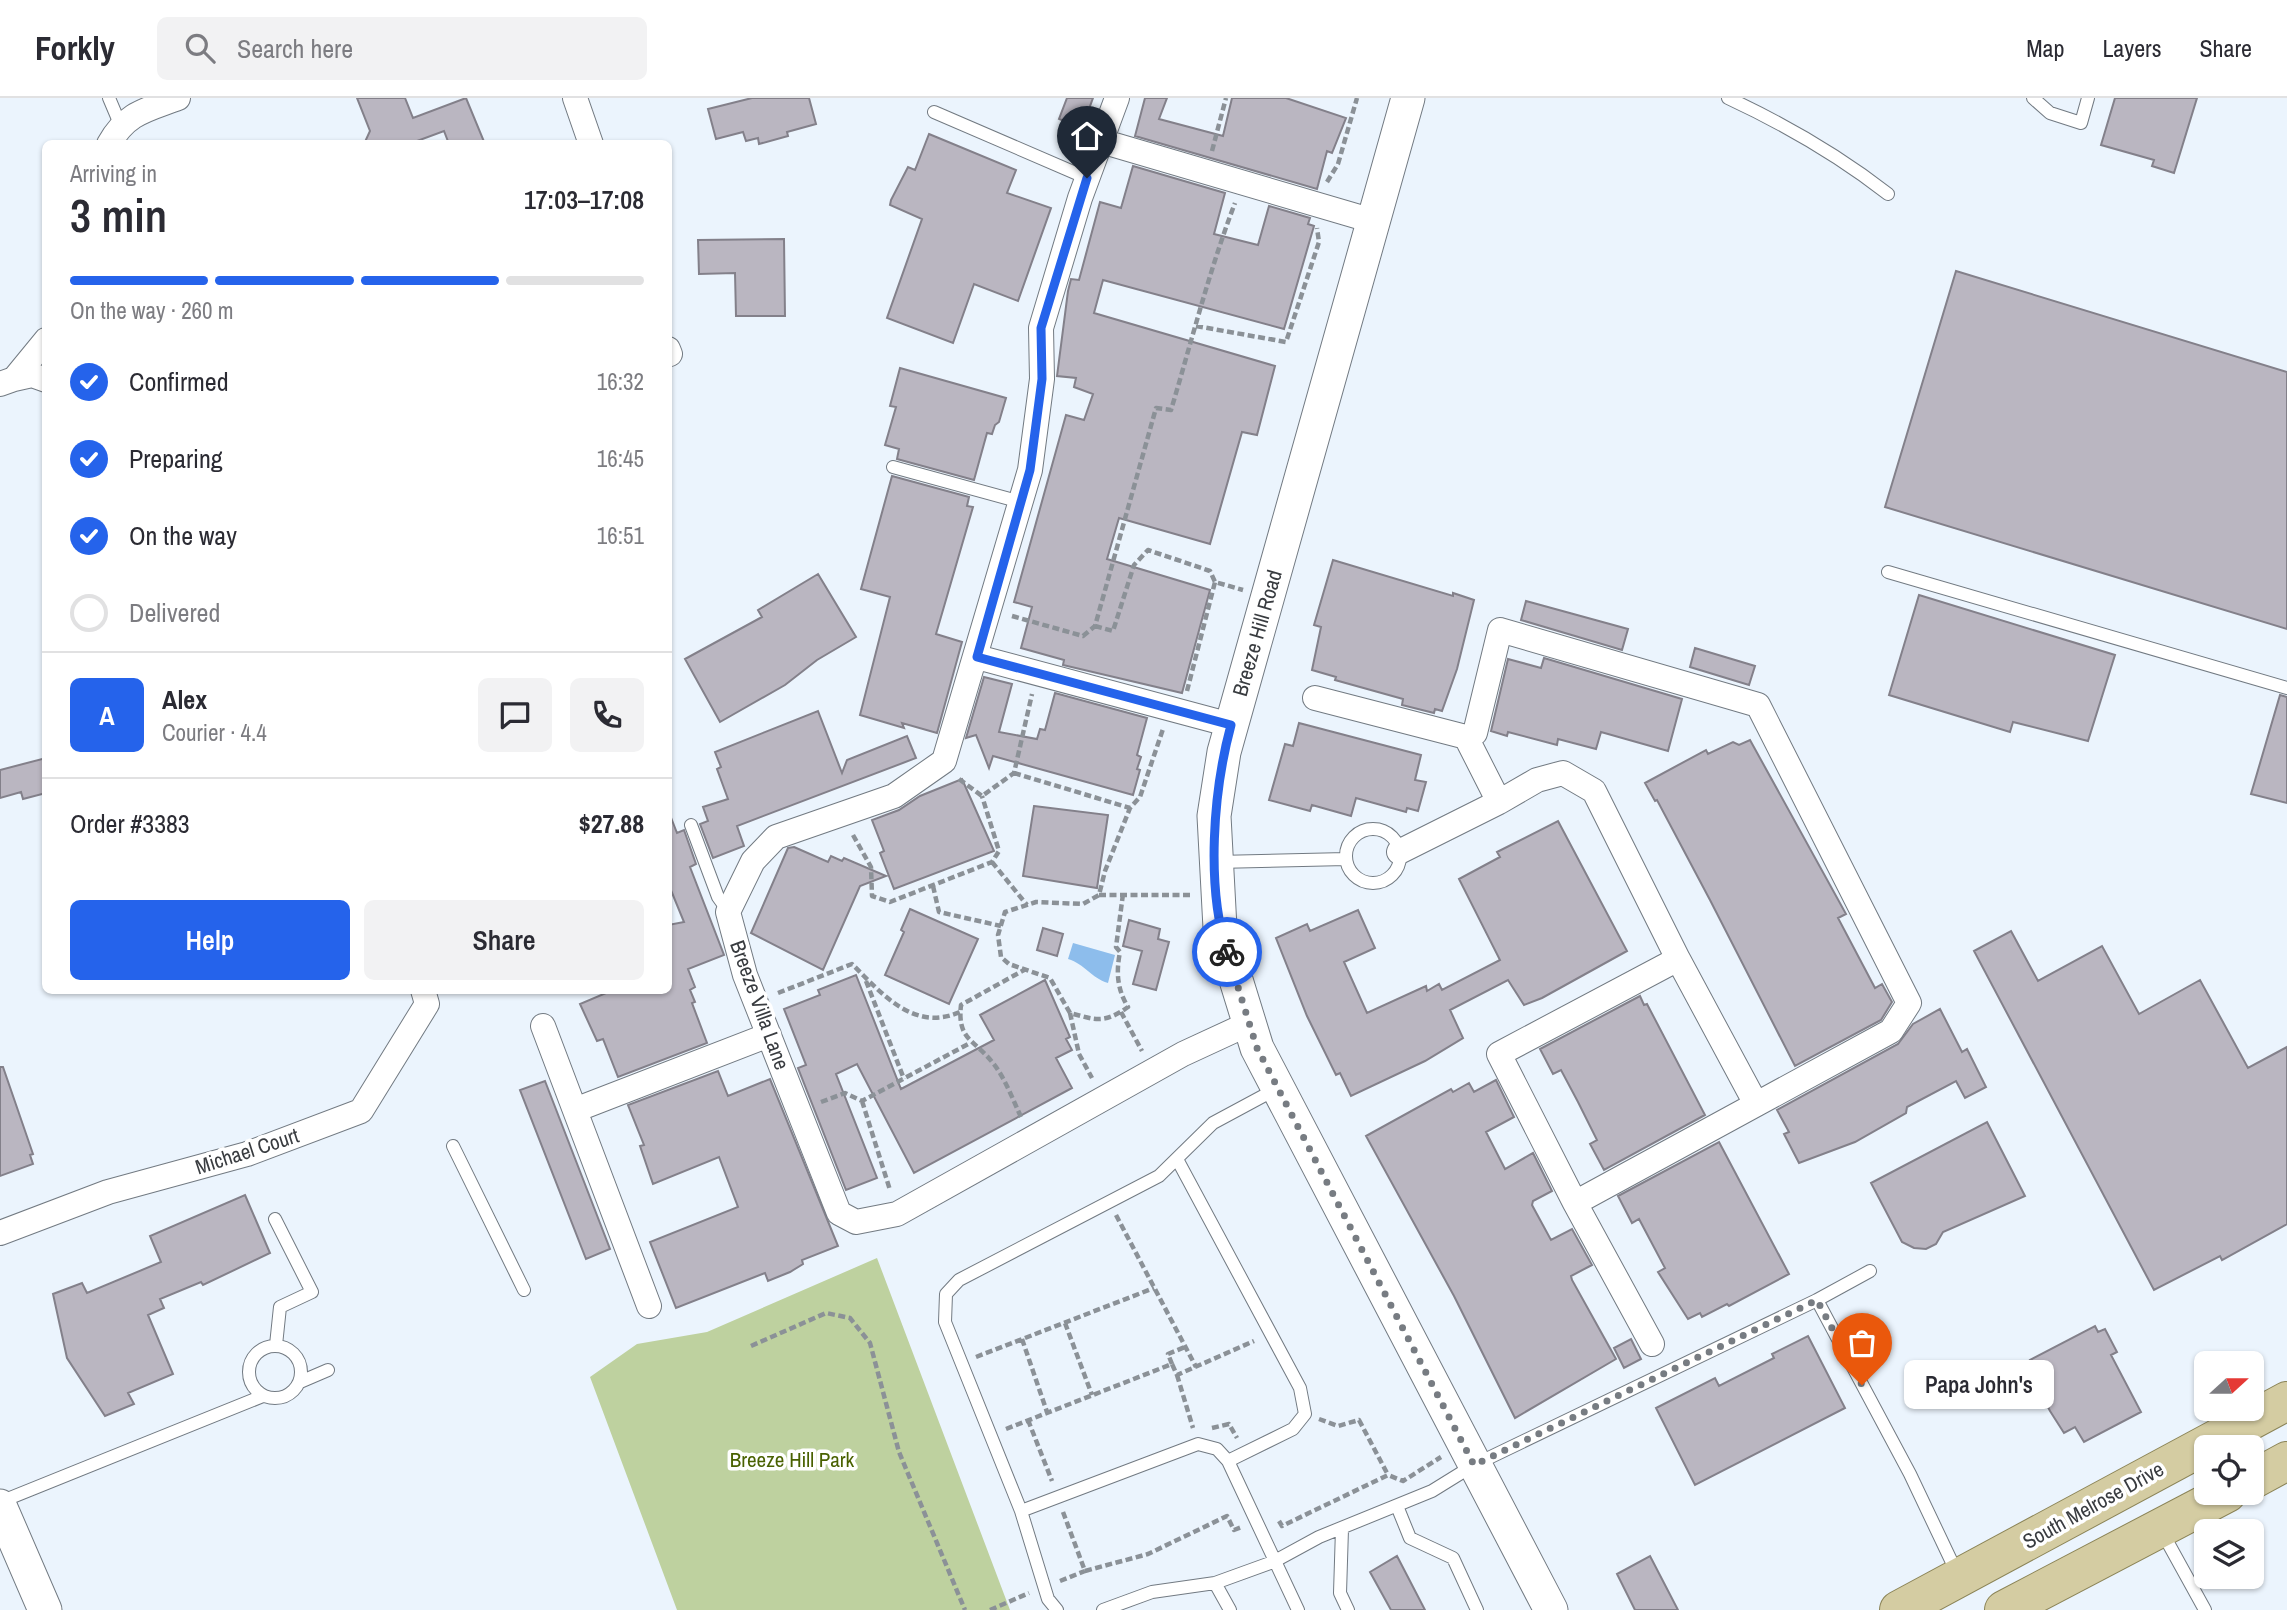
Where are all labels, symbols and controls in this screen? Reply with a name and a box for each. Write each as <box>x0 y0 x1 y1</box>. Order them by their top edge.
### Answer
search box <box>157 17 647 80</box>
text: Forkly <box>35 26 115 70</box>
icon: search <box>181 29 219 67</box>
text: Search here <box>237 31 353 66</box>
text: Map <box>2026 32 2064 64</box>
text: Layers <box>2102 32 2161 64</box>
text: Share <box>2199 32 2252 64</box>
pin <box>1057 106 1117 178</box>
icon: home <box>1068 117 1106 155</box>
text: Arriving in <box>70 158 157 189</box>
text: 17:03–17:08 <box>524 182 644 217</box>
text: 3 min <box>70 184 167 246</box>
text: On the way · 260 m <box>70 295 234 326</box>
icon: check <box>70 363 108 401</box>
text: Confirmed <box>129 364 229 399</box>
text: 16:32 <box>597 366 644 397</box>
icon: check <box>70 440 108 478</box>
text: Preparing <box>129 441 223 476</box>
text: 16:45 <box>597 443 644 474</box>
icon: check <box>70 517 108 555</box>
text: On the way <box>129 518 237 553</box>
text: 16:51 <box>597 520 644 551</box>
street label: Breeze Hill Road <box>1225 566 1289 700</box>
text: Delivered <box>129 595 220 630</box>
button: chat <box>478 678 552 752</box>
button: phone <box>570 678 644 752</box>
text: Alex <box>162 682 207 717</box>
text: A <box>99 698 115 733</box>
text: Courier · 4.4 <box>162 717 267 748</box>
text: Order #3383 <box>70 806 190 841</box>
text: $27.88 <box>579 806 644 841</box>
button: Help <box>70 900 350 980</box>
button: Share <box>364 900 644 980</box>
courier <box>1192 917 1262 987</box>
icon: bike <box>1208 933 1246 971</box>
street label: Breeze Villa Lane <box>723 936 797 1074</box>
street label: Michael Court <box>192 1121 303 1181</box>
pin <box>1832 1313 1892 1385</box>
icon: bag <box>1843 1324 1881 1362</box>
north arrow <box>2194 1351 2264 1421</box>
map controls <box>2194 1351 2264 1589</box>
callout: Papa John's <box>1904 1360 2054 1410</box>
text: Papa John's <box>1925 1369 2033 1400</box>
button: locate <box>2194 1435 2264 1505</box>
park label: Breeze Hill Park <box>730 1445 855 1474</box>
street label: South Melrose Drive <box>2017 1454 2169 1556</box>
button: layers <box>2194 1519 2264 1589</box>

